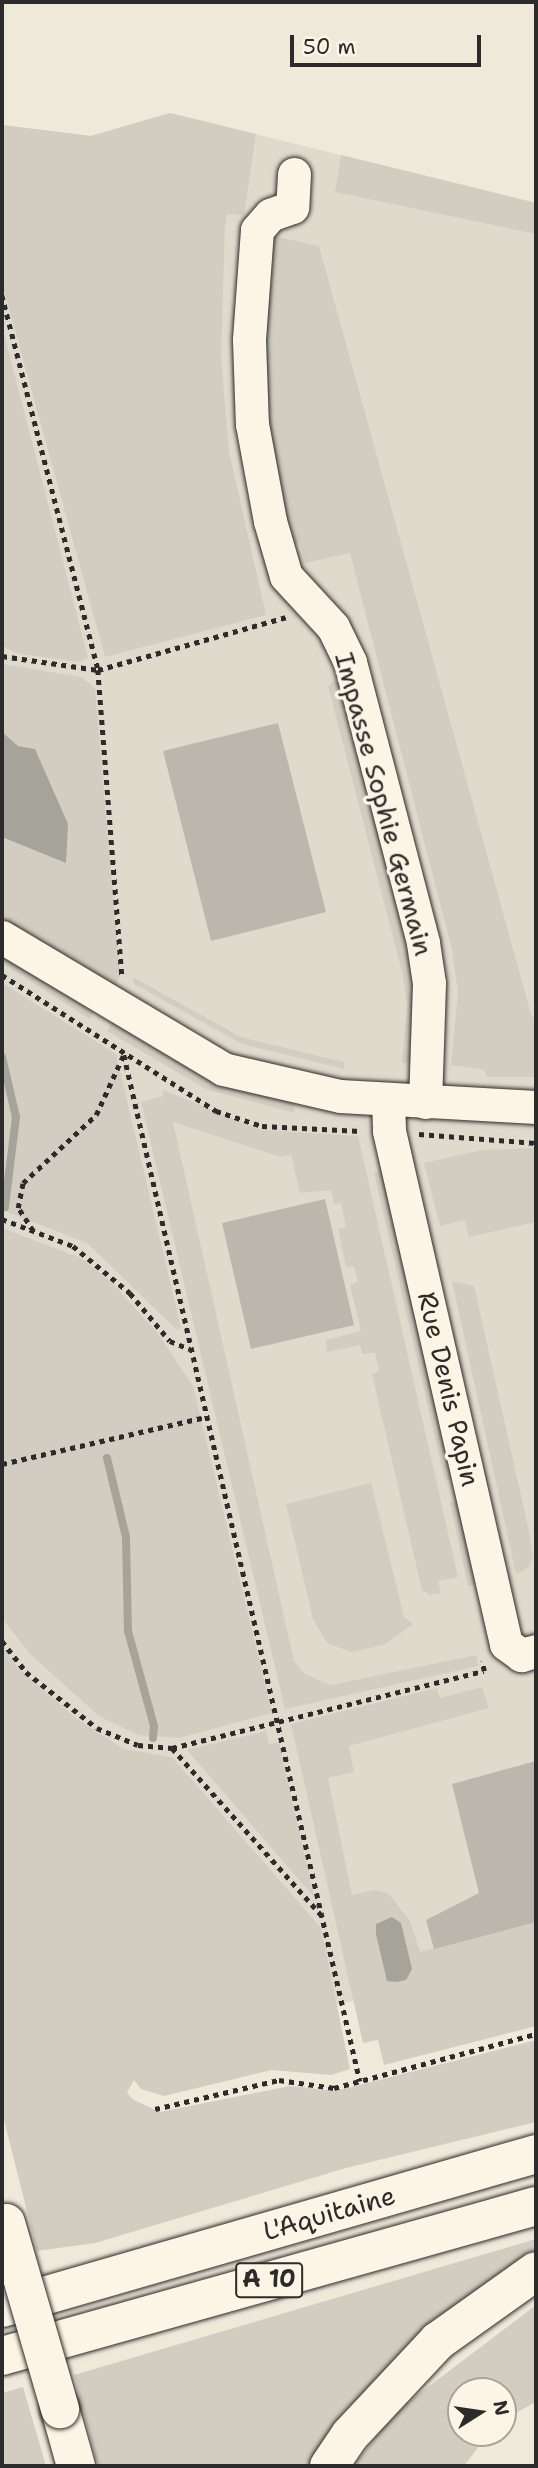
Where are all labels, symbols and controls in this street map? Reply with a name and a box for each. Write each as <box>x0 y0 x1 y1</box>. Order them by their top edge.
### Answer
scale bar <box>293 21 484 65</box>
text: 50 m <box>303 33 356 61</box>
street label: Impasse Sophie Germain <box>328 649 440 959</box>
street label: Rue Denis Papin <box>411 1289 487 1489</box>
street label: L'Aquitaine <box>259 2179 399 2247</box>
road number: A 10 <box>234 2260 304 2300</box>
north arrow <box>447 2377 517 2447</box>
text: N <box>487 2398 515 2418</box>

